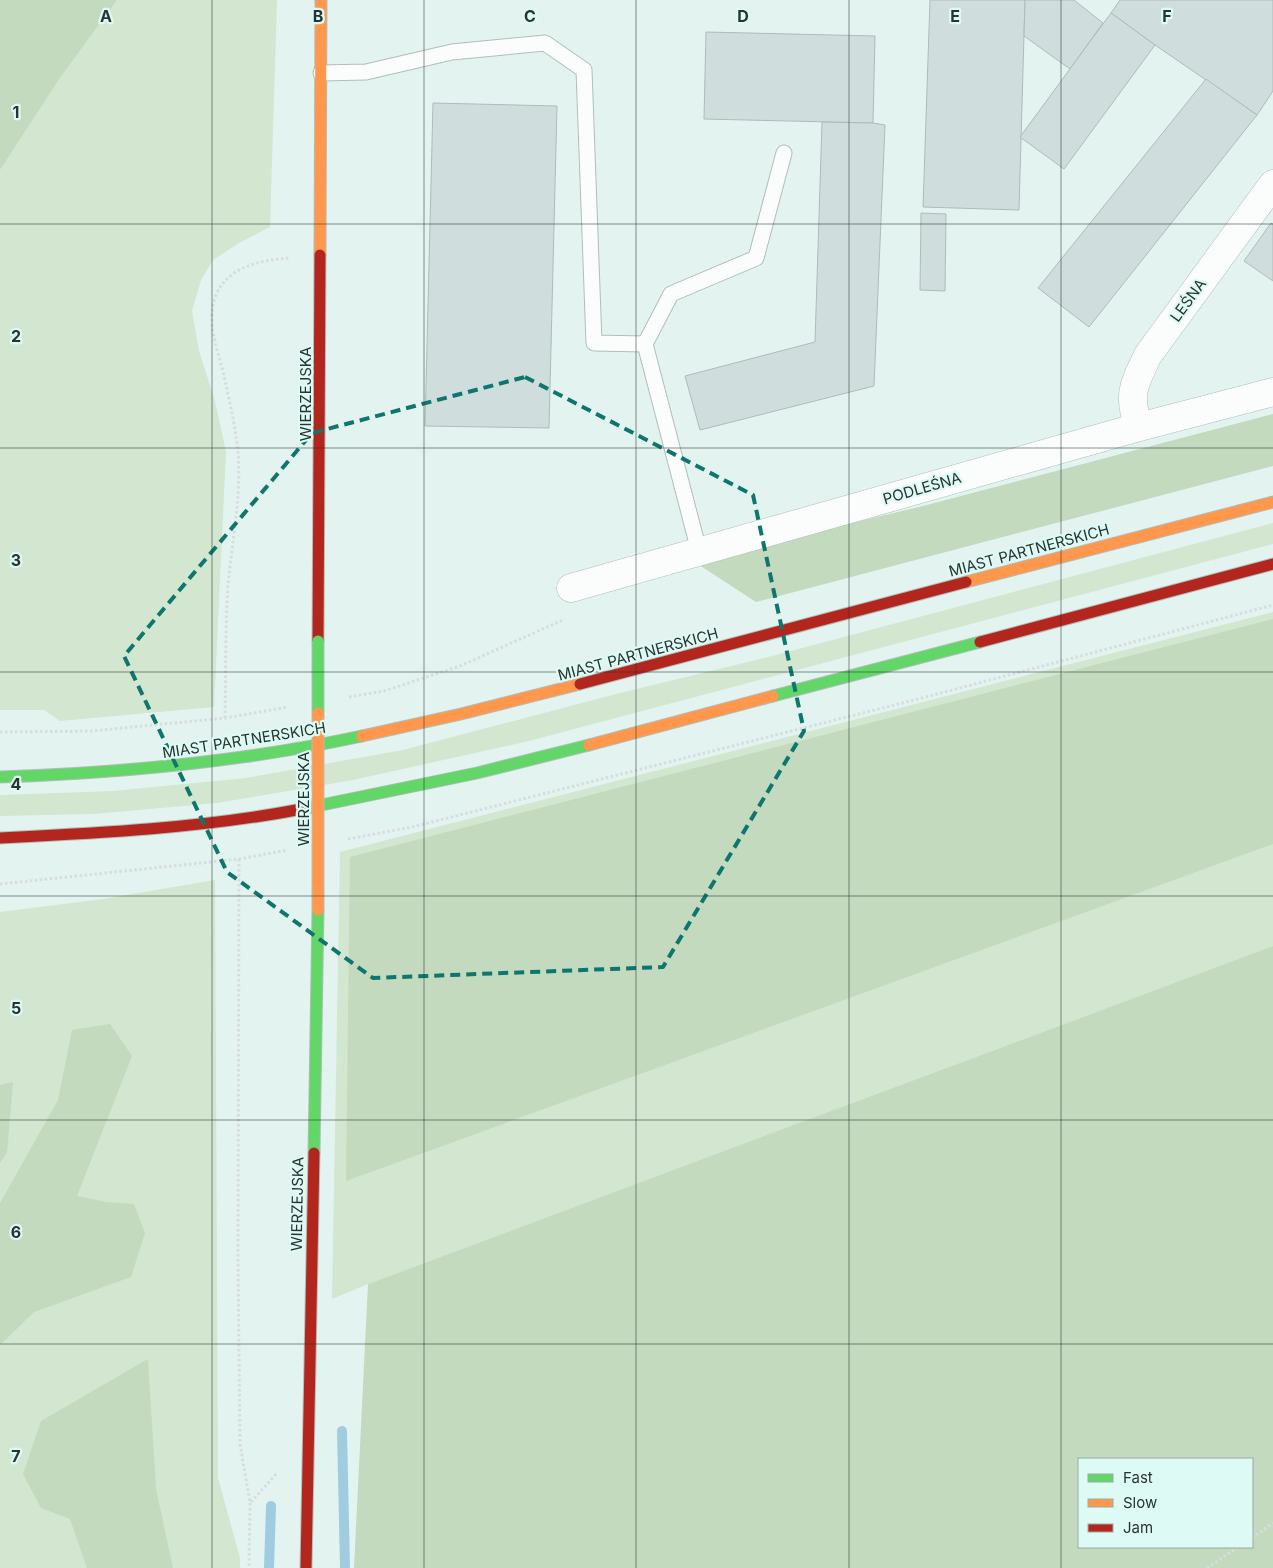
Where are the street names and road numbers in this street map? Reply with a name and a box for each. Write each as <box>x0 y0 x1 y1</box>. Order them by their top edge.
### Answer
street label: LEŚNA <box>1166 275 1210 325</box>
street label: WIERZEJSKA <box>296 347 315 441</box>
street label: PODLEŚNA <box>881 468 963 508</box>
street label: MIAST PARTNERSKICH <box>947 519 1111 581</box>
street label: MIAST PARTNERSKICH <box>556 623 720 685</box>
street label: MIAST PARTNERSKICH <box>161 718 327 762</box>
street label: WIERZEJSKA <box>294 752 313 846</box>
street label: WIERZEJSKA <box>287 1157 307 1251</box>

